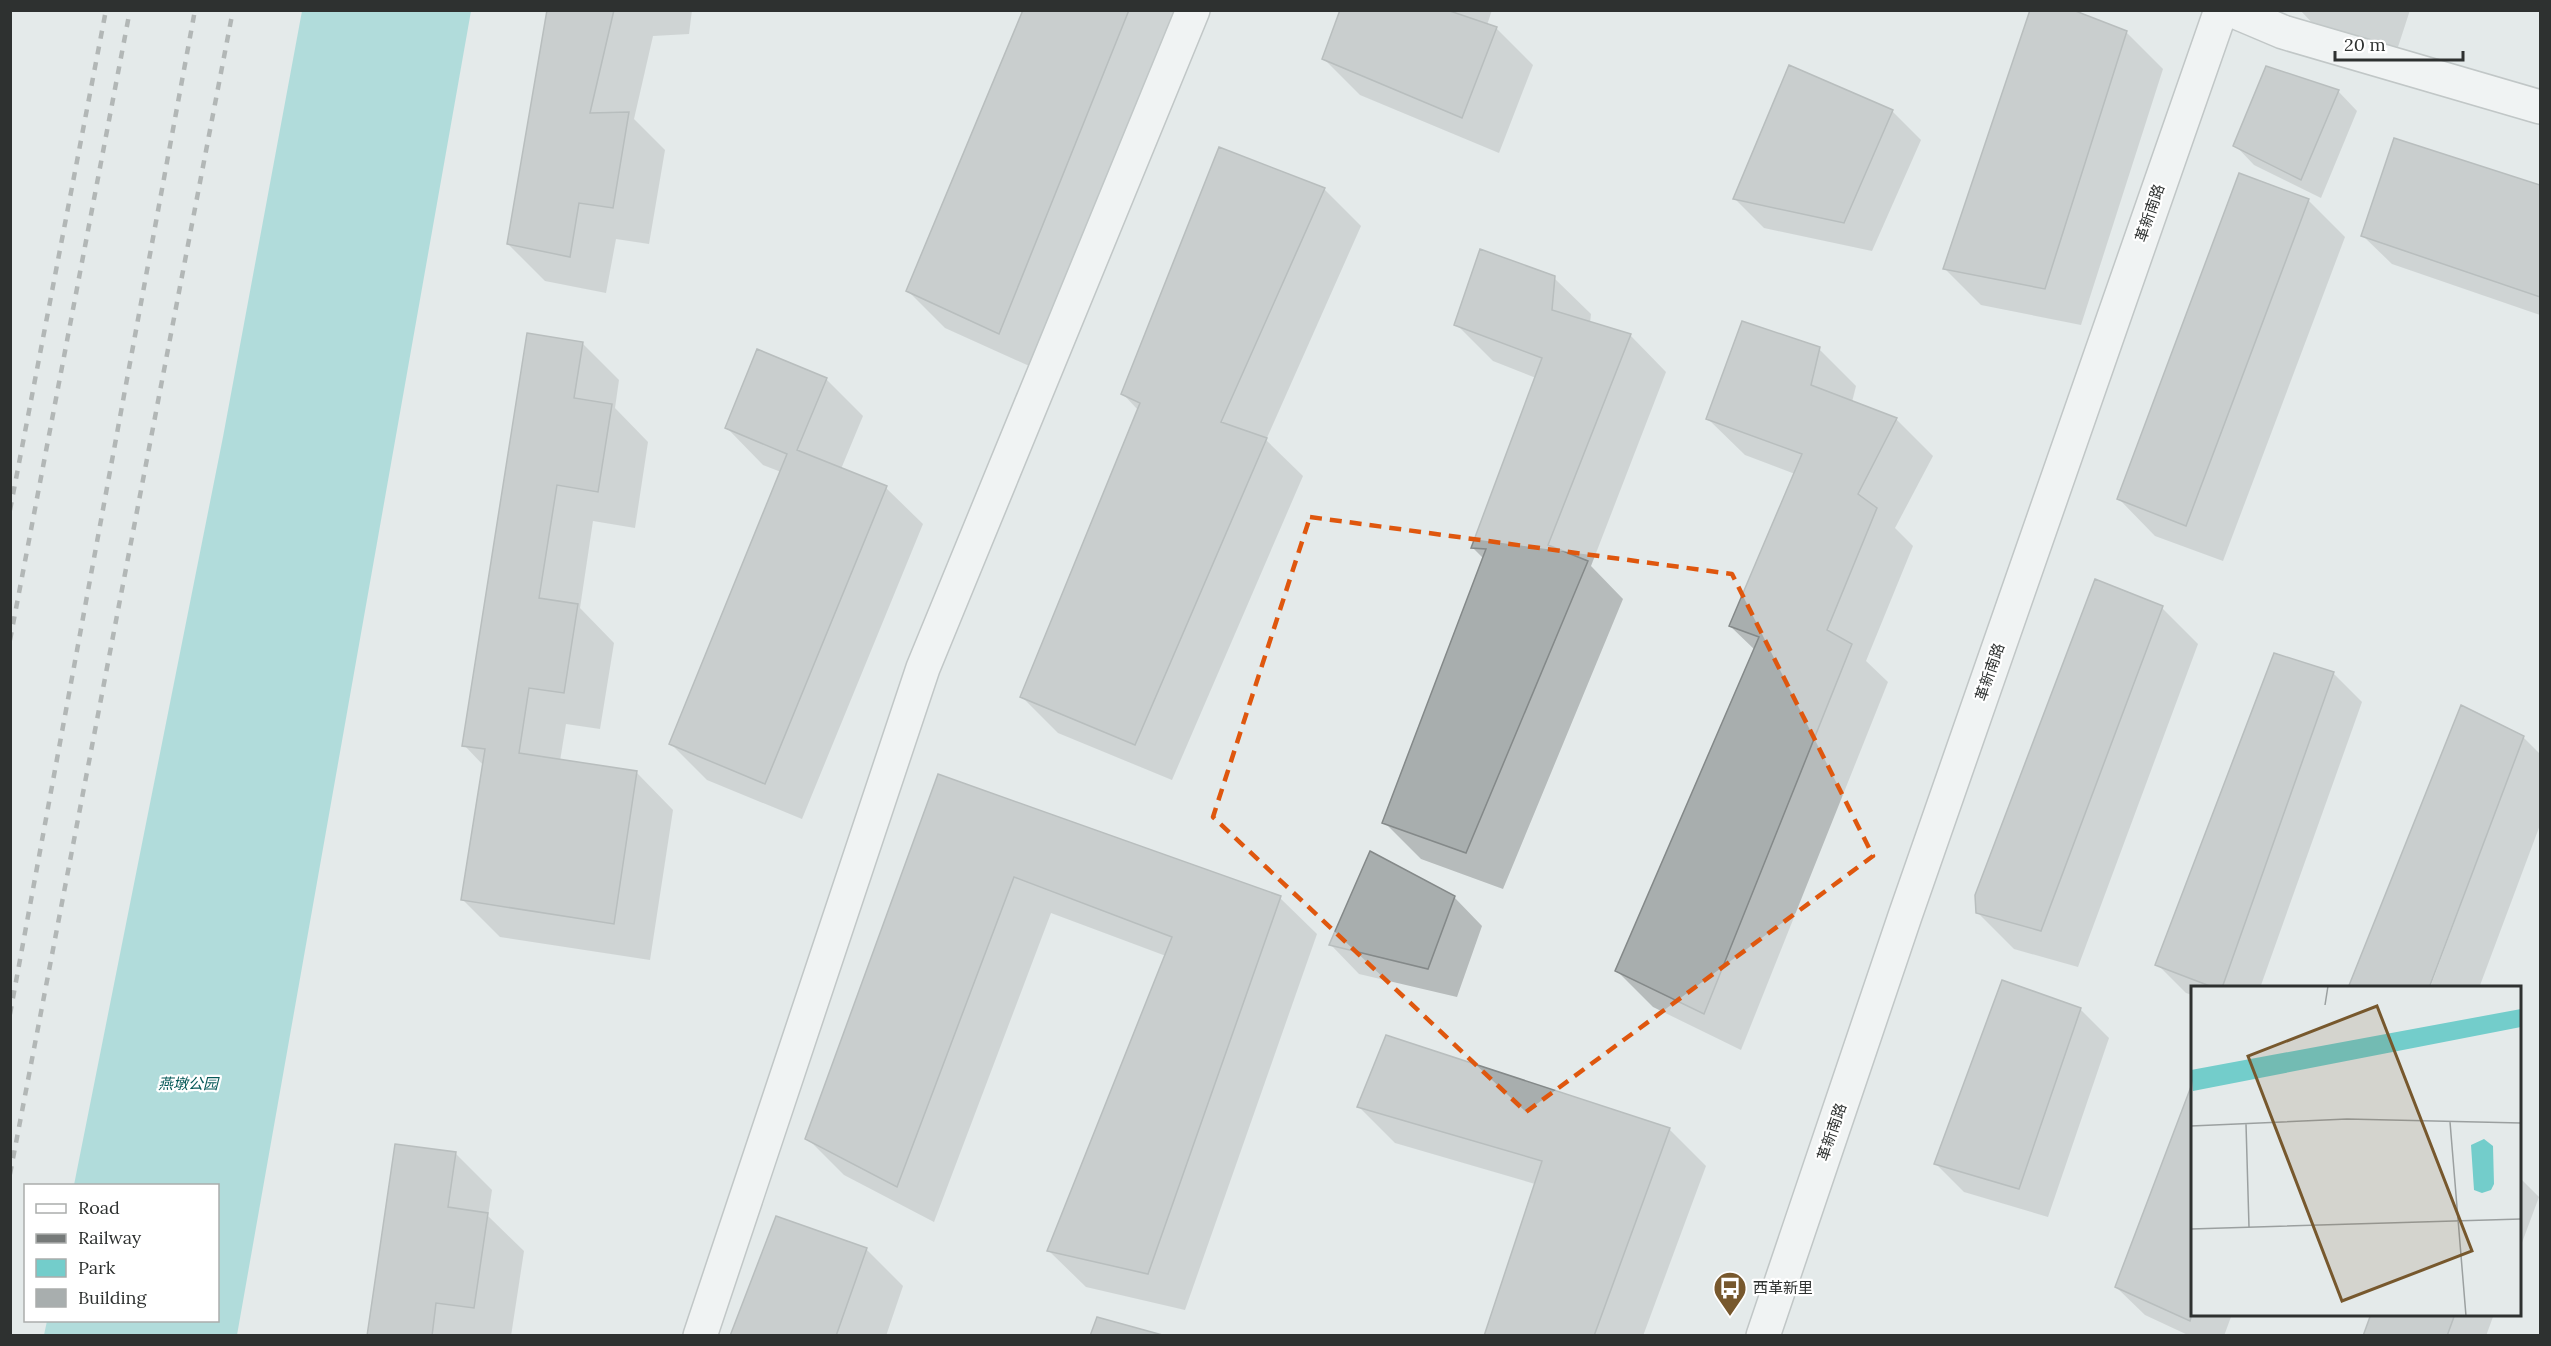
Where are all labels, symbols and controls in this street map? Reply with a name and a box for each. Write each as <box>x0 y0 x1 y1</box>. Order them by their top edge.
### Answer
scale bar <box>2335 24 2462 62</box>
text: 20 m <box>2344 33 2386 56</box>
street label: 革新南路 <box>2131 181 2168 244</box>
street label: 革新南路 <box>1971 640 2008 703</box>
inset map <box>2191 986 2521 1316</box>
park label: 燕墩公园 <box>158 1074 220 1093</box>
street label: 革新南路 <box>1813 1100 1850 1163</box>
legend <box>24 1184 219 1322</box>
text: Road <box>78 1196 120 1219</box>
text: Railway <box>78 1226 142 1249</box>
text: Park <box>78 1256 116 1279</box>
bus stop icon: 西革新里 <box>1712 1270 1748 1317</box>
place label: 西革新里 <box>1753 1278 1813 1297</box>
text: Building <box>78 1286 148 1309</box>

